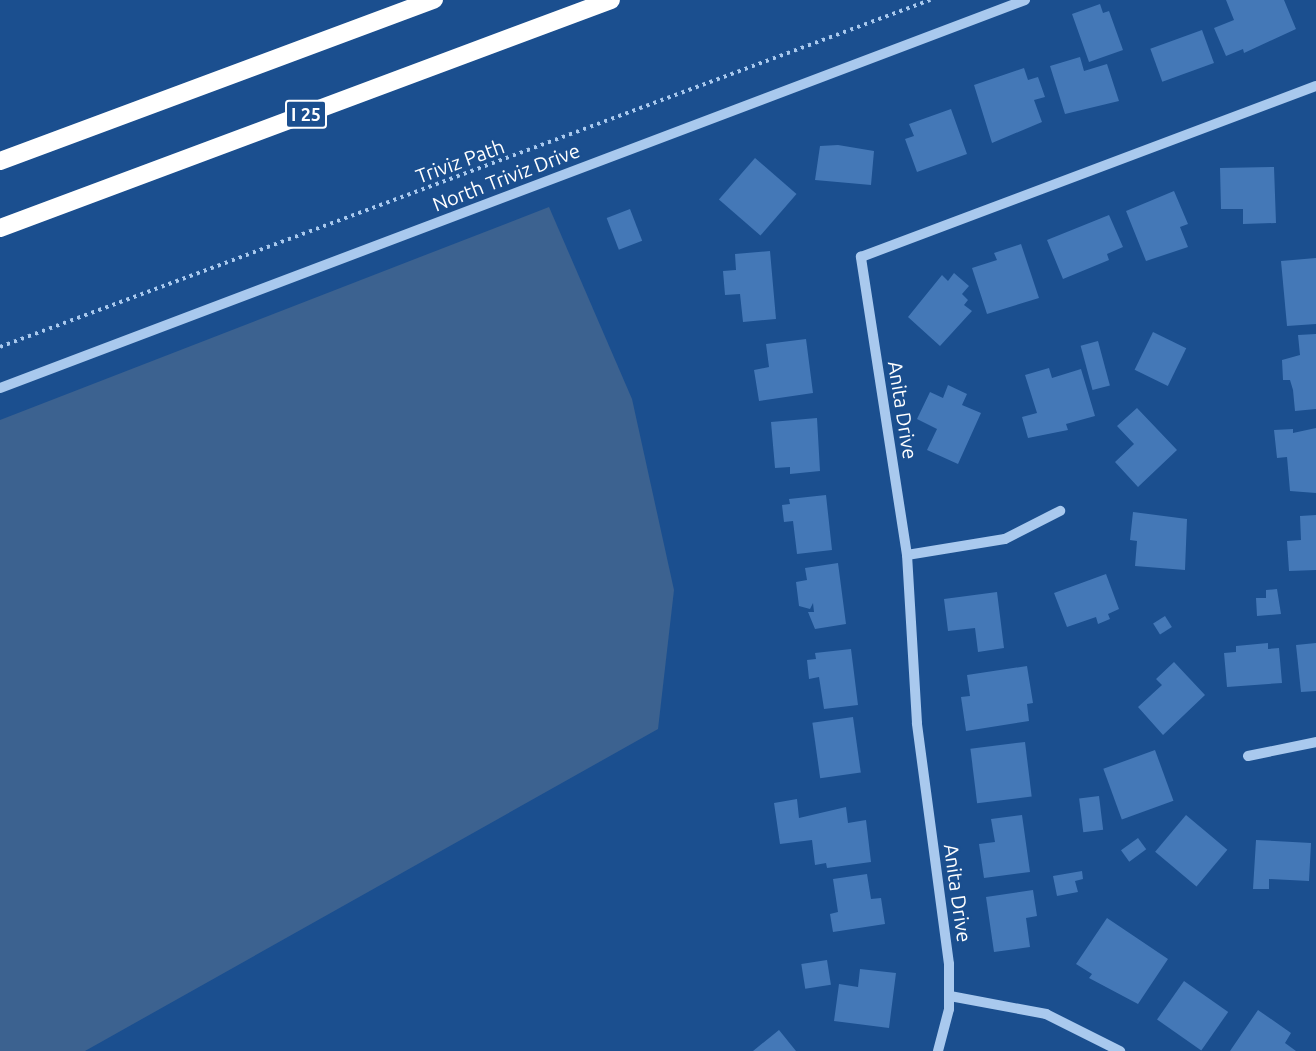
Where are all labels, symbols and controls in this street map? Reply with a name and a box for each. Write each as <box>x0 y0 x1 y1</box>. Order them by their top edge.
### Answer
road number: I 25 <box>285 99 327 129</box>
street label: Triviz Path <box>412 134 508 188</box>
street label: North Triviz Drive <box>429 138 583 216</box>
street label: Anita Drive <box>883 359 923 461</box>
street label: Anita Drive <box>939 842 977 944</box>

